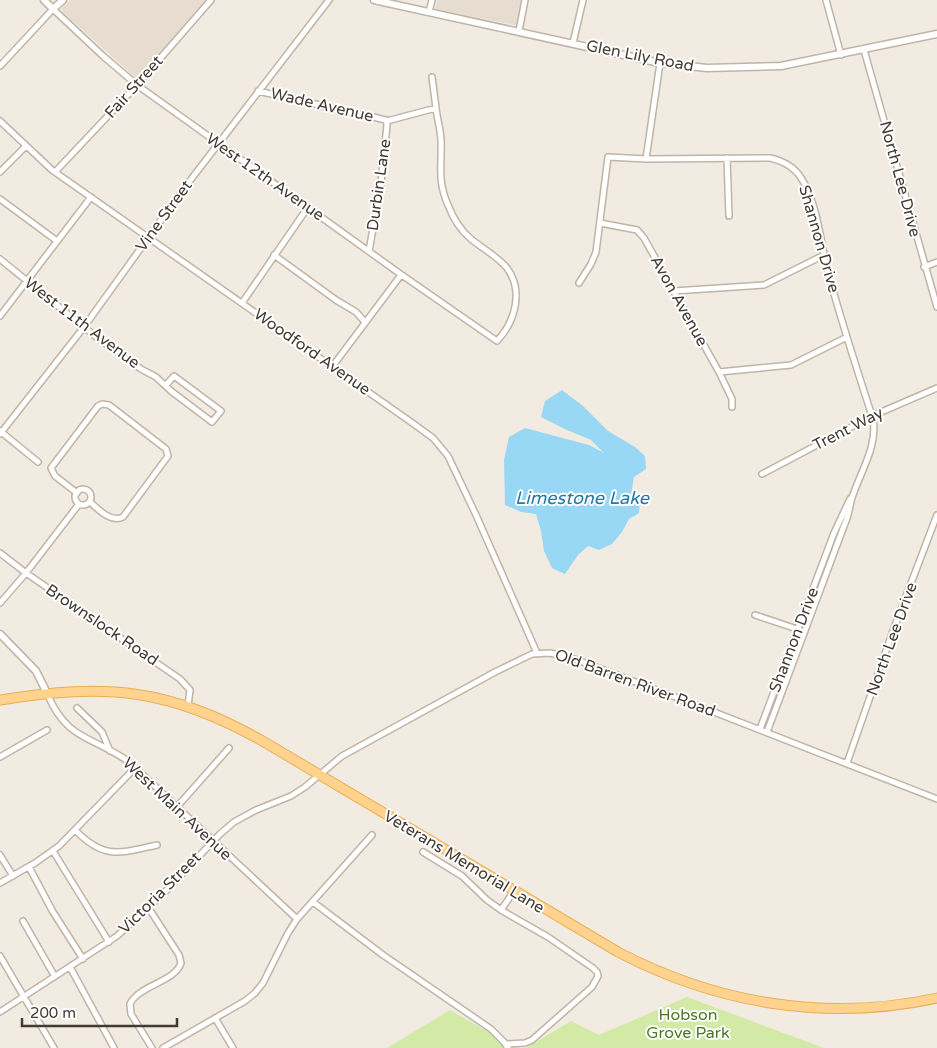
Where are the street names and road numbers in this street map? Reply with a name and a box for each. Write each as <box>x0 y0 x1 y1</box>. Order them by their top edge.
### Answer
street label: Glen Lily Road <box>584 36 696 76</box>
street label: Fair Street <box>101 52 167 122</box>
street label: Wade Avenue <box>269 83 375 127</box>
street label: North Lee Drive <box>875 119 925 239</box>
street label: West 12th Avenue <box>202 129 328 225</box>
street label: Durbin Lane <box>363 138 395 232</box>
street label: Vine Street <box>131 176 197 256</box>
street label: Shannon Drive <box>794 183 844 295</box>
street label: Avon Avenue <box>646 252 712 350</box>
street label: West 11th Avenue <box>20 273 144 373</box>
street label: Woodford Avenue <box>250 304 374 400</box>
street label: Trent Way <box>809 403 887 455</box>
street label: North Lee Drive <box>862 579 922 699</box>
street label: Brownslock Road <box>42 580 162 670</box>
street label: Shannon Drive <box>765 585 823 695</box>
street label: Old Barren River Road <box>552 645 718 721</box>
street label: West Main Avenue <box>118 753 236 865</box>
street label: Veterans Memorial Lane <box>380 806 548 918</box>
street label: Victoria Street <box>115 848 205 938</box>

